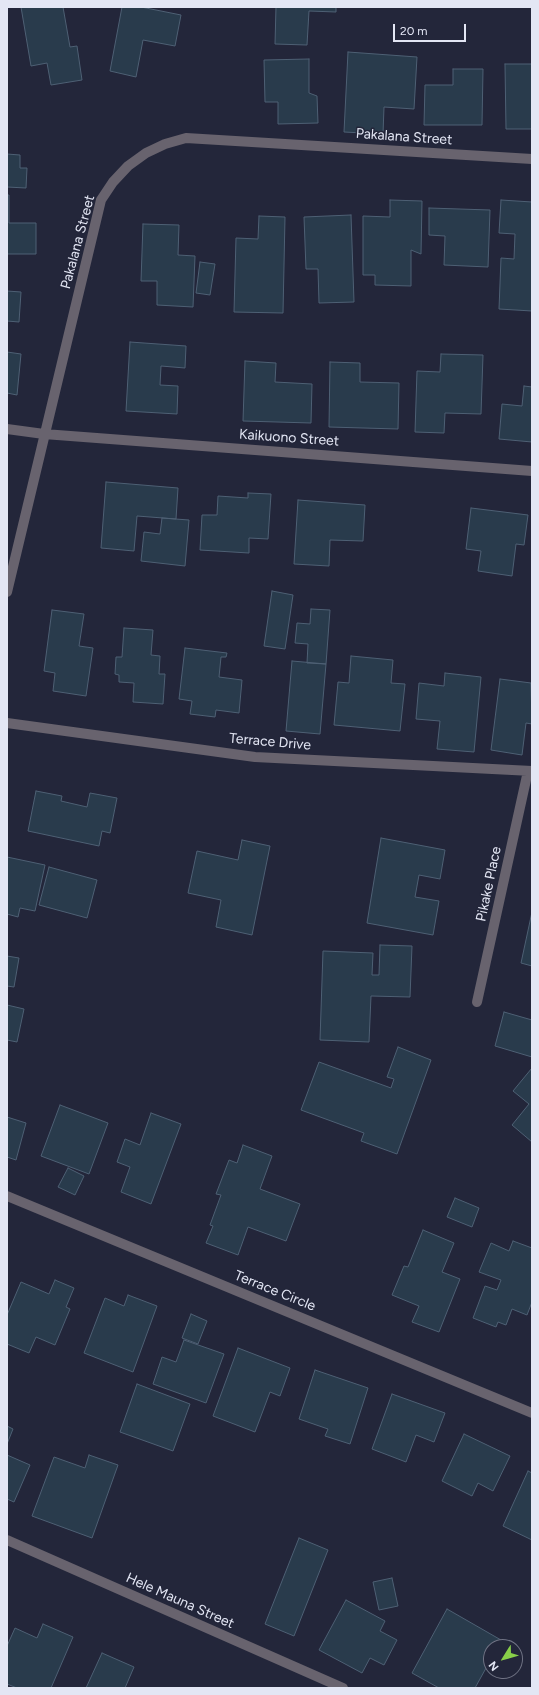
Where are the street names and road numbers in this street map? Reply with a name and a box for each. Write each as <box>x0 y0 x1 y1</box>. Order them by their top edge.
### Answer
street label: Pakalana Street <box>355 125 453 149</box>
street label: Pakalana Street <box>57 193 99 291</box>
street label: Kaikuono Street <box>238 426 340 450</box>
street label: Terrace Drive <box>228 730 312 754</box>
street label: Pikake Place <box>473 845 505 923</box>
street label: Terrace Circle <box>232 1267 318 1315</box>
street label: Hele Mauna Street <box>123 1570 237 1632</box>

